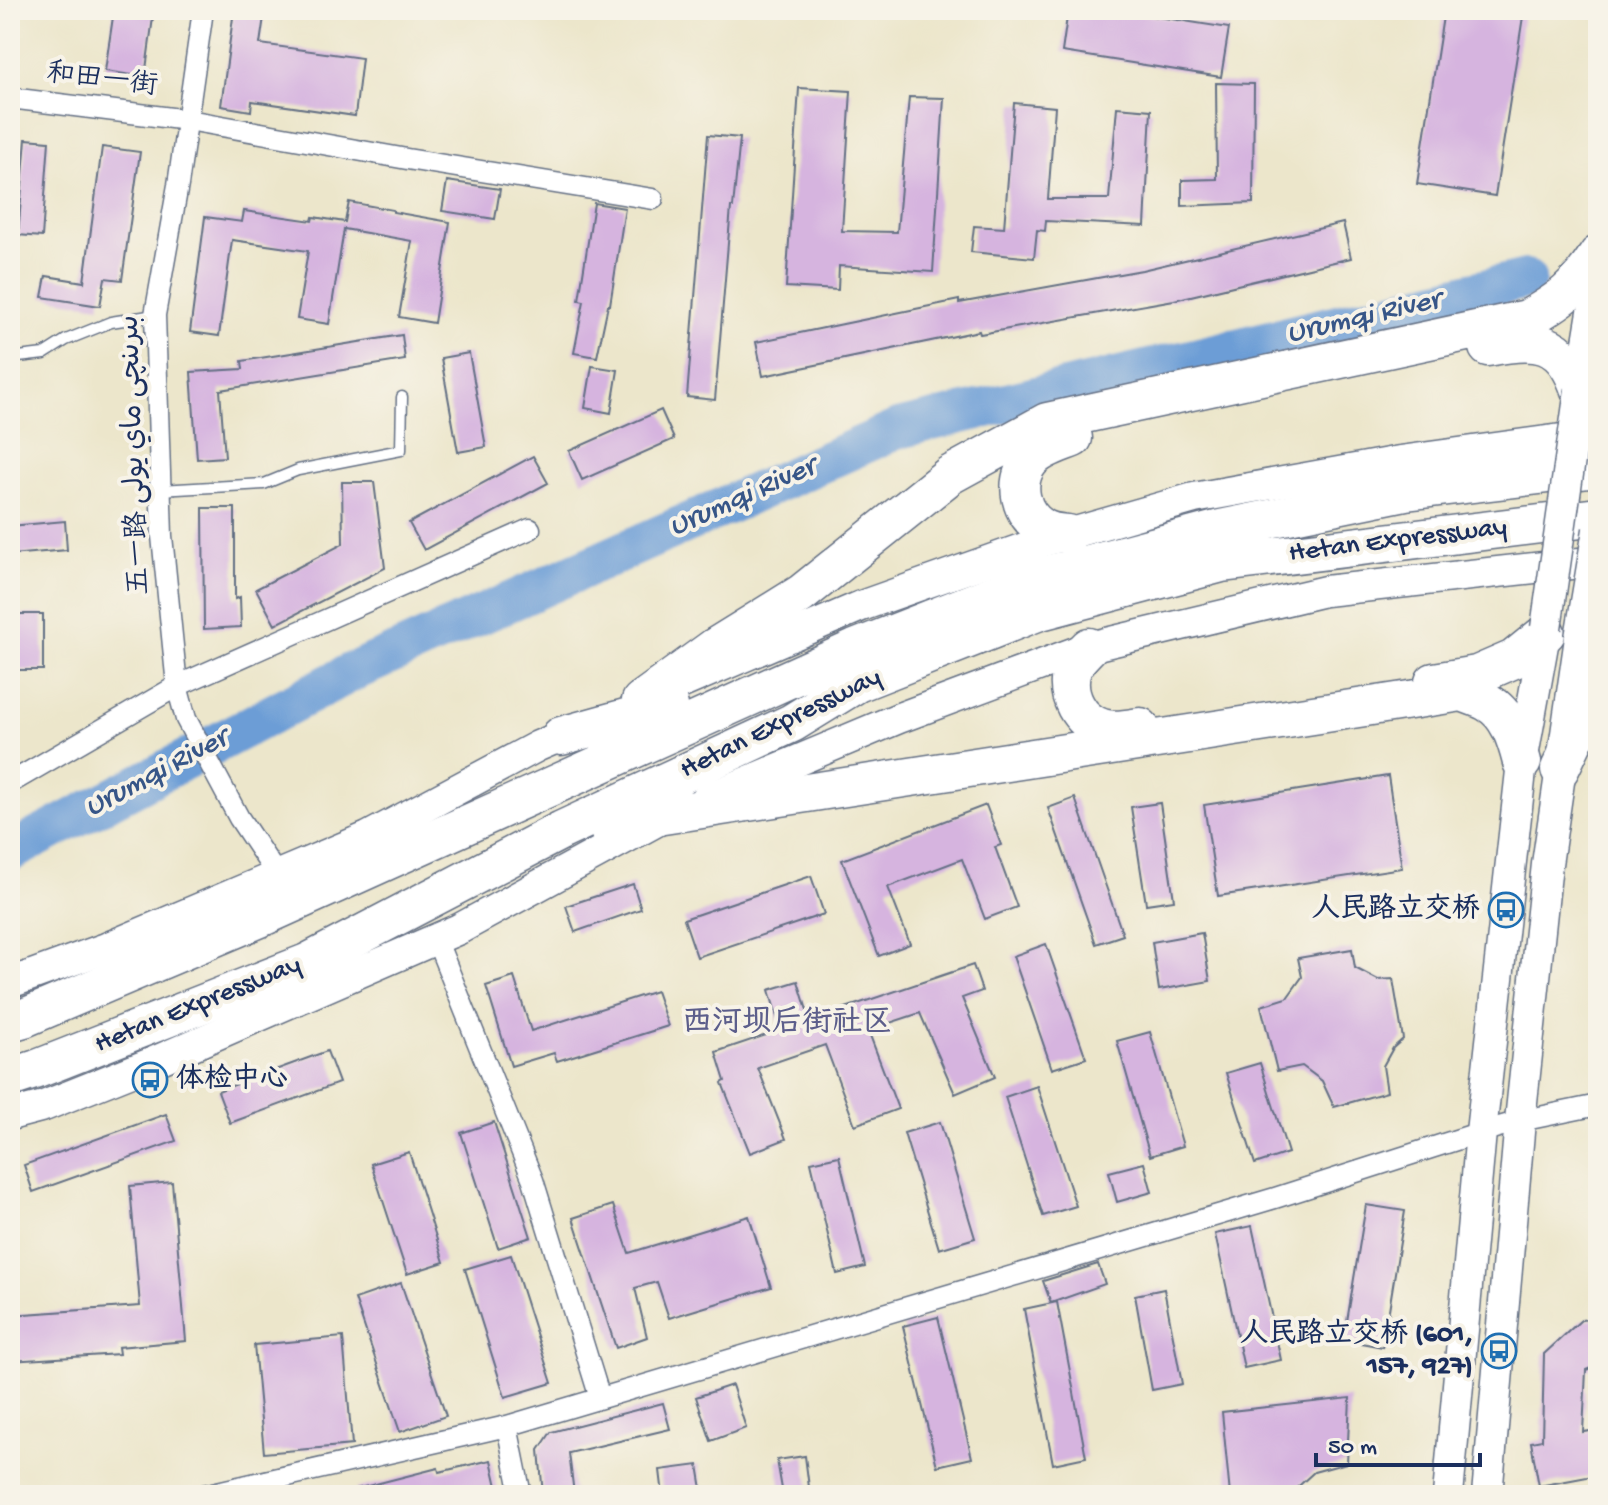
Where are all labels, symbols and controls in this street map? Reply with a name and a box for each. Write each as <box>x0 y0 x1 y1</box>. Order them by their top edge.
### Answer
street label: 和田一街 <box>44 57 160 104</box>
water label: Urumqi River <box>1284 282 1449 353</box>
street label: 五一路 بىرىنچى ماي يولى <box>113 315 157 595</box>
water label: Urumqi River <box>664 448 826 546</box>
street label: Hetan Expressway <box>1287 511 1509 571</box>
street label: Hetan Expressway <box>675 661 887 787</box>
water label: Urumqi River <box>80 719 239 826</box>
bus stop icon: 人民路立交桥 <box>1487 891 1525 929</box>
place label: 人民路立交桥 <box>1312 892 1480 927</box>
street label: Hetan Expressway <box>90 949 306 1061</box>
district label: 西河坝后街社区 <box>682 1005 892 1042</box>
bus stop icon: 体检中心 <box>131 1061 169 1099</box>
place label: 体检中心 <box>176 1062 288 1097</box>
place label: 人民路立交桥 (601, 157, 927) <box>1240 1317 1473 1384</box>
bus stop icon: 人民路立交桥 (601, 157, 927) <box>1480 1332 1518 1370</box>
scale bar <box>1316 1417 1480 1467</box>
text: 50 m <box>1328 1434 1377 1463</box>

